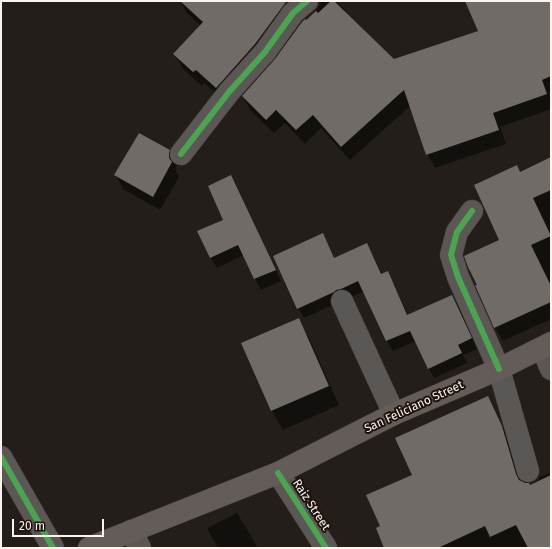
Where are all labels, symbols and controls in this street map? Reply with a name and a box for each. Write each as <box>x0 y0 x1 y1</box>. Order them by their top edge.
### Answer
street label: San Feliciano Street <box>362 378 466 436</box>
street label: Raiz Street <box>289 477 333 533</box>
scale bar <box>14 511 106 537</box>
text: 20 m <box>19 519 45 533</box>

